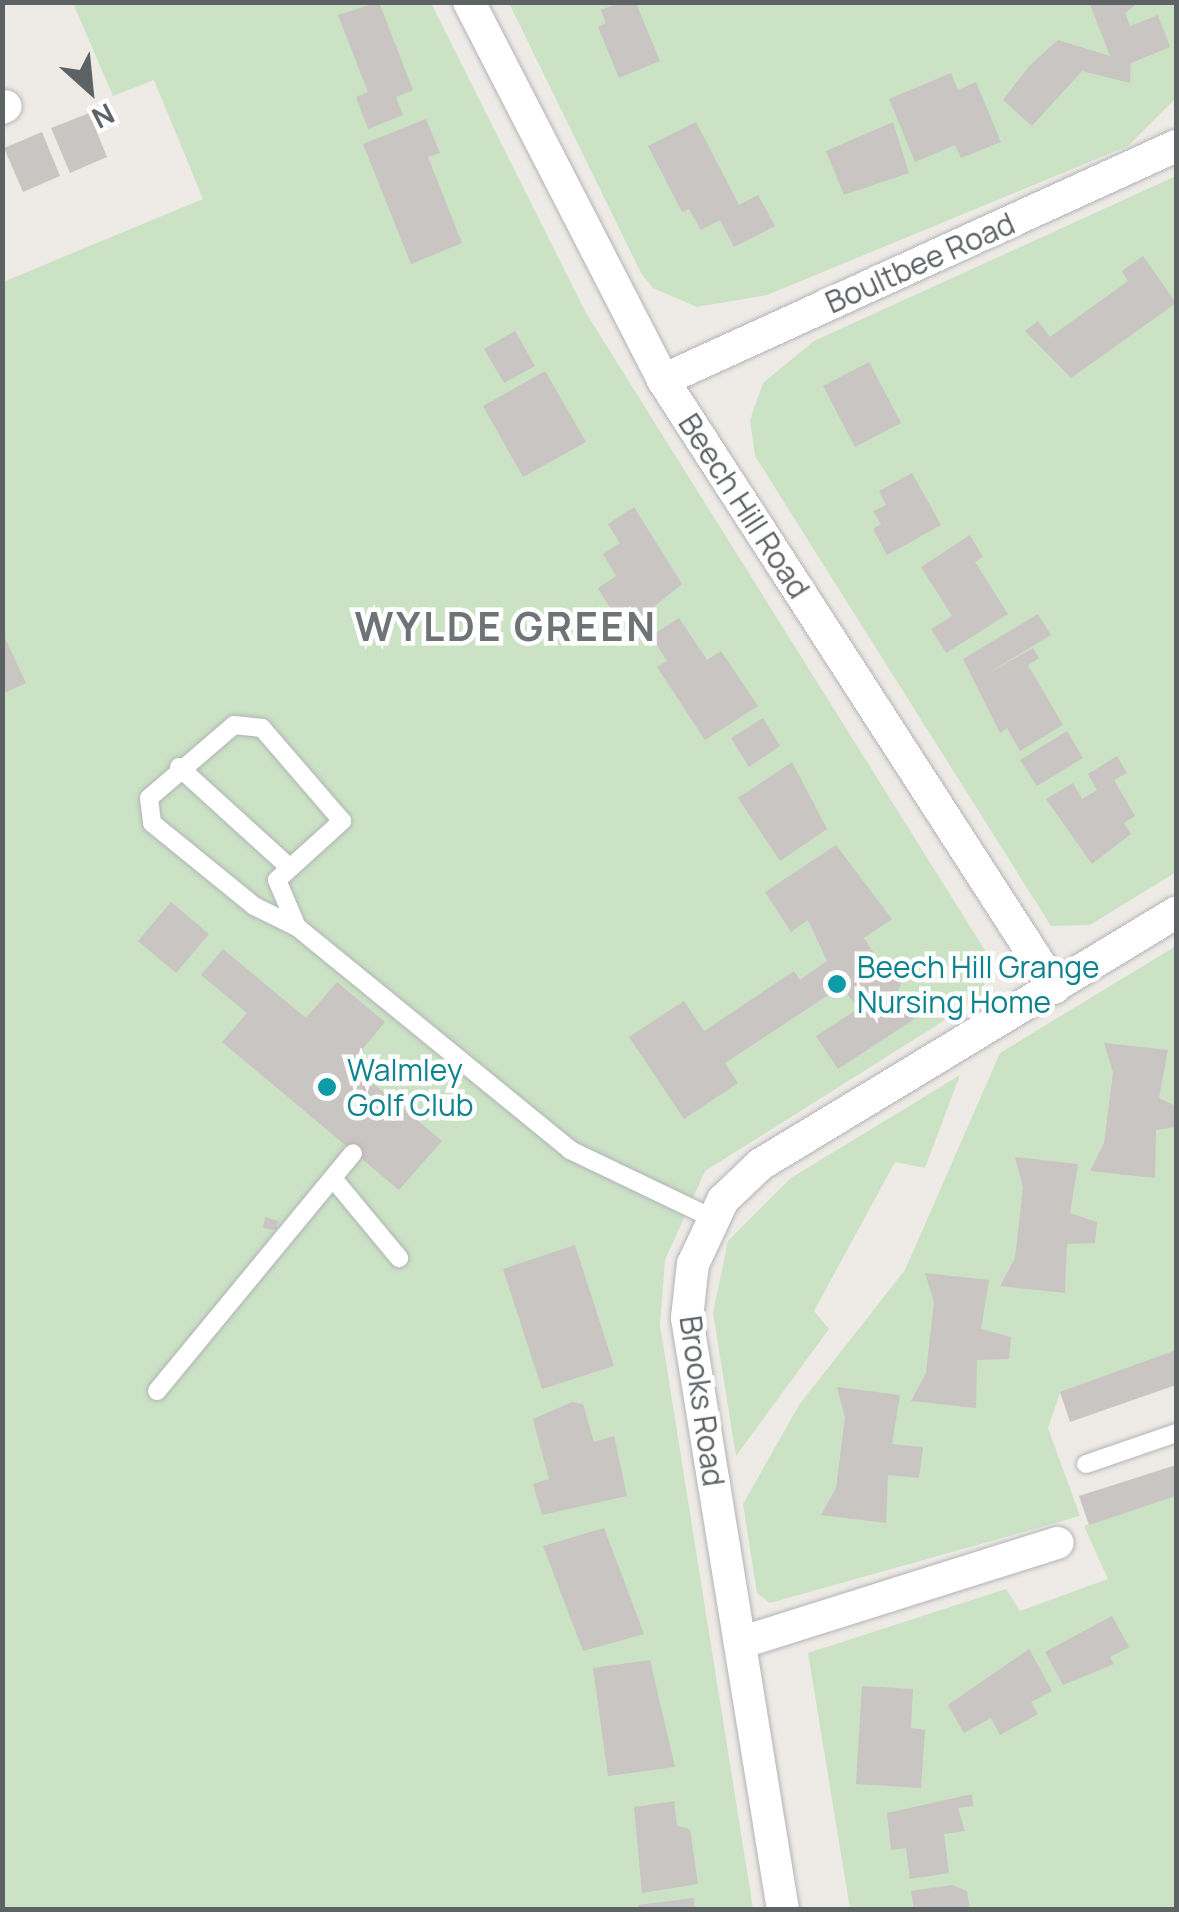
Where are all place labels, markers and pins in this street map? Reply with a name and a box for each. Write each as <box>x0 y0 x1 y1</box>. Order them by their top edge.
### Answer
place label: Beech Hill Grange Nursing Home <box>857 949 1100 1020</box>
marker: Beech Hill Grange Nursing Home <box>826 973 848 995</box>
place label: Walmley Golf Club <box>347 1052 474 1122</box>
marker: Walmley Golf Club <box>316 1076 338 1098</box>

